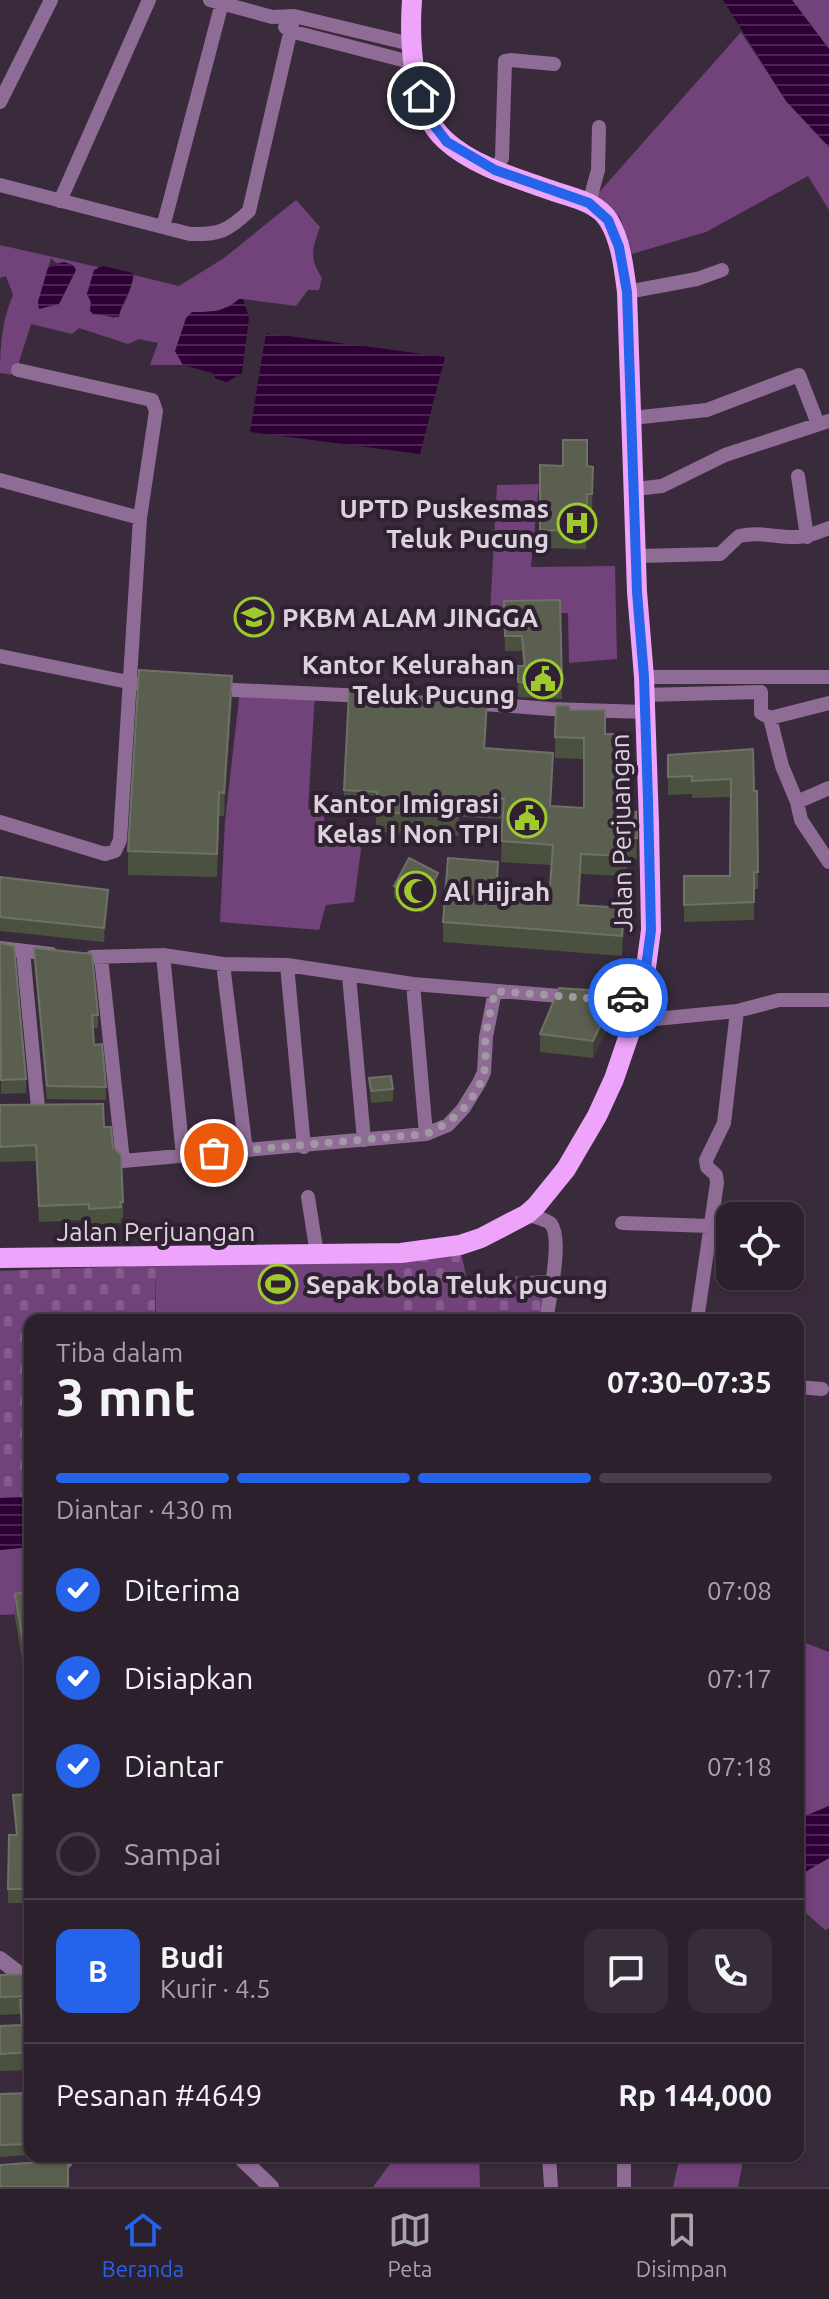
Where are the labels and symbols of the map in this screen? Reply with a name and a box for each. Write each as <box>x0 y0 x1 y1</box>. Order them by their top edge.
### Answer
pin <box>387 62 455 130</box>
place label: UPTD Puskesmas Teluk Pucung <box>340 494 549 553</box>
hospital icon: UPTD Puskesmas Teluk Pucung <box>556 502 598 544</box>
school or university icon: PKBM ALAM JINGGA <box>233 596 275 638</box>
place label: PKBM ALAM JINGGA <box>282 603 539 632</box>
place label: Kantor Kelurahan Teluk Pucung <box>302 650 515 709</box>
public building icon: Kantor Kelurahan Teluk Pucung <box>522 658 564 700</box>
street label: Jalan Perjuangan <box>605 733 637 933</box>
place label: Kantor Imigrasi Kelas I Non TPI <box>312 789 499 848</box>
public building icon: Kantor Imigrasi Kelas I Non TPI <box>506 797 548 839</box>
mosque icon: Al Hijrah <box>395 870 437 912</box>
place label: Al Hijrah <box>444 877 550 906</box>
courier <box>588 958 668 1038</box>
pin <box>180 1119 248 1187</box>
street label: Jalan Perjuangan <box>57 1217 255 1246</box>
sports icon: Sepak bola Teluk pucung <box>257 1263 299 1305</box>
place label: Sepak bola Teluk pucung <box>306 1270 608 1299</box>

